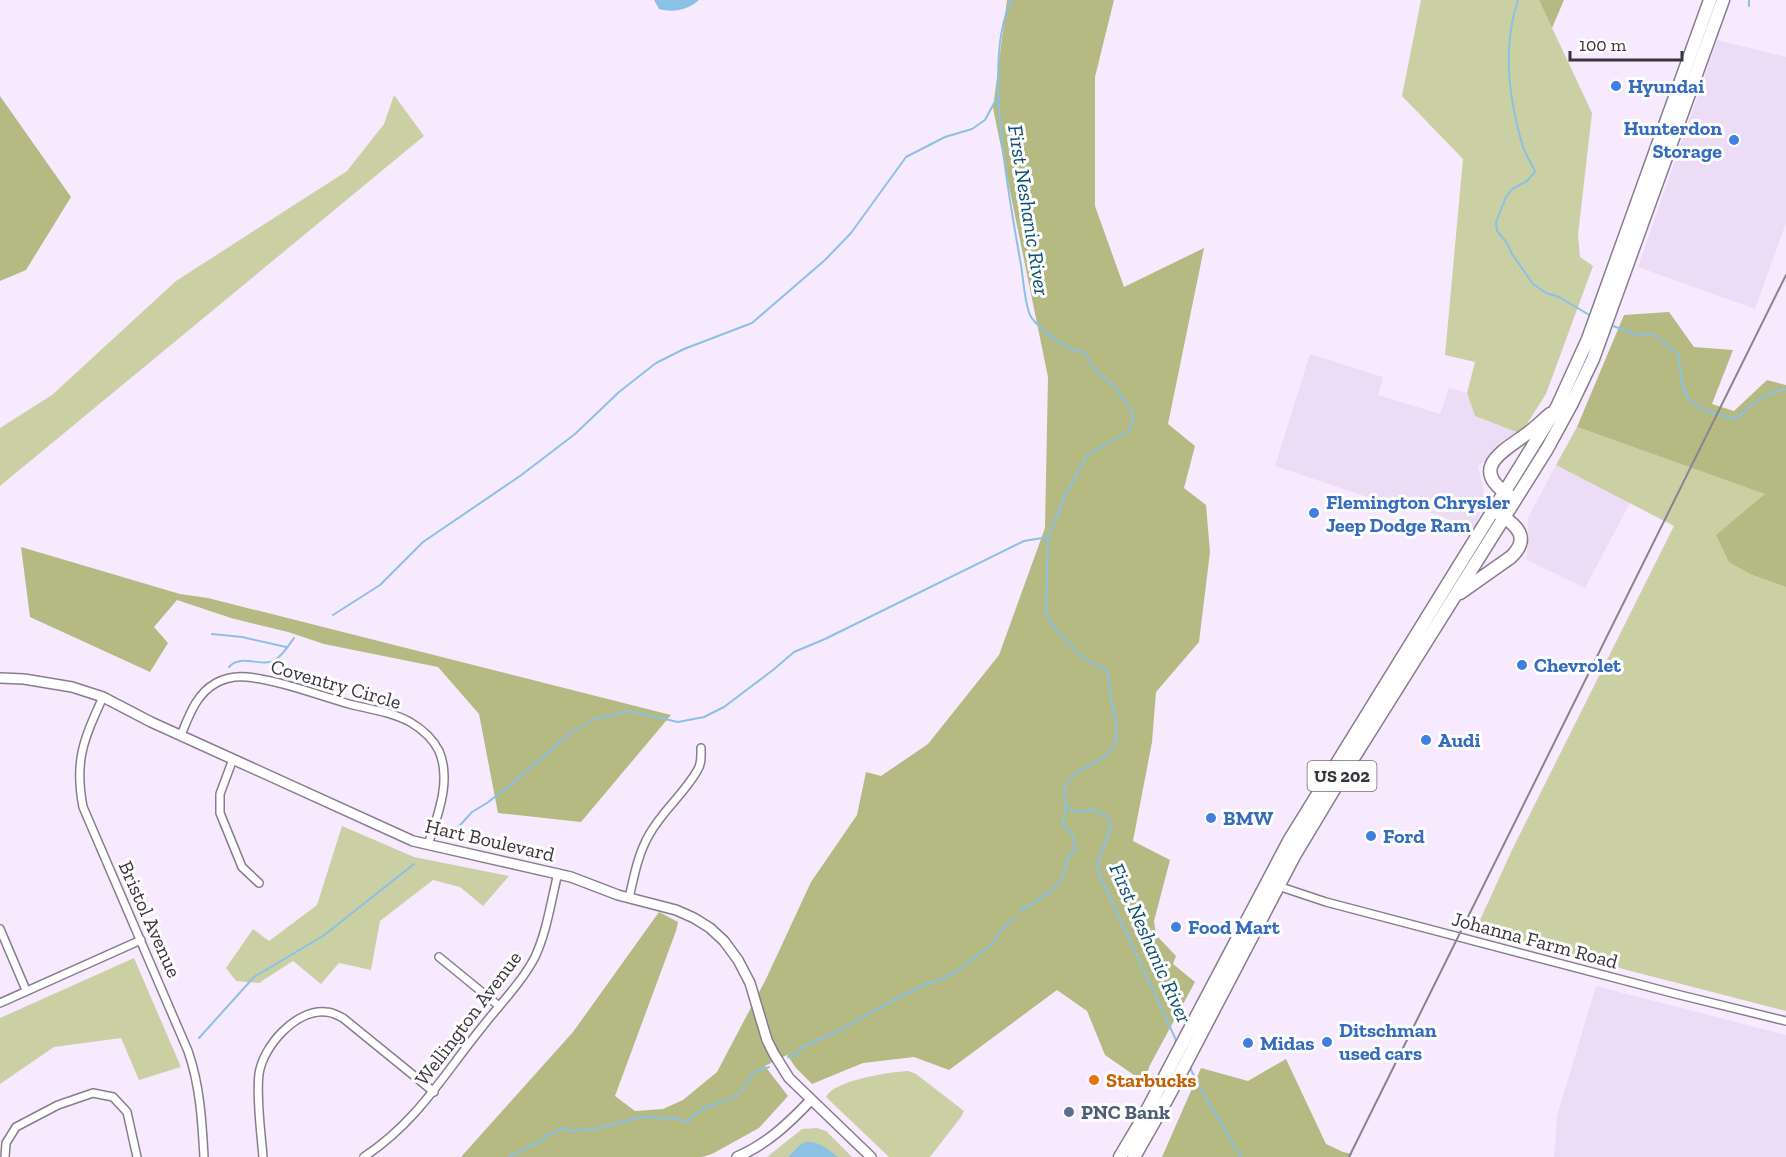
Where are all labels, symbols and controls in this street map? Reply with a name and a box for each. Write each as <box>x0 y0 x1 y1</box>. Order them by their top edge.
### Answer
scale bar <box>1570 24 1682 62</box>
text: 100 m <box>1579 34 1627 56</box>
place label: Hyundai <box>1628 74 1704 98</box>
marker: Hyundai <box>1609 79 1623 93</box>
place label: Hunterdon Storage <box>1623 116 1722 163</box>
water label: First Neshanic River <box>1003 123 1055 298</box>
marker: Hunterdon Storage <box>1727 133 1741 147</box>
place label: Flemington Chrysler Jeep Dodge Ram <box>1326 490 1511 537</box>
marker: Flemington Chrysler Jeep Dodge Ram <box>1307 506 1321 520</box>
place label: Chevrolet <box>1534 653 1622 677</box>
street label: Coventry Circle <box>268 654 404 714</box>
marker: Chevrolet <box>1515 658 1529 672</box>
place label: Audi <box>1438 728 1481 752</box>
marker: Audi <box>1419 733 1433 747</box>
road number: US 202 <box>1308 761 1376 791</box>
place label: BMW <box>1223 806 1273 830</box>
marker: BMW <box>1204 811 1218 825</box>
street label: Hart Boulevard <box>423 813 557 867</box>
place label: Ford <box>1383 824 1425 848</box>
marker: Ford <box>1364 829 1378 843</box>
street label: Bristol Avenue <box>114 857 186 981</box>
water label: First Neshanic River <box>1104 859 1198 1028</box>
street label: Johanna Farm Road <box>1449 906 1621 974</box>
place label: Food Mart <box>1188 915 1281 939</box>
marker: Food Mart <box>1169 920 1183 934</box>
street label: Wellington Avenue <box>410 946 526 1090</box>
place label: Ditschman used cars <box>1339 1018 1437 1065</box>
place label: Midas <box>1260 1031 1315 1055</box>
marker: Ditschman used cars <box>1320 1035 1334 1049</box>
marker: Midas <box>1241 1036 1255 1050</box>
place label: Starbucks <box>1106 1068 1196 1092</box>
marker: Starbucks <box>1087 1073 1101 1087</box>
place label: PNC Bank <box>1081 1100 1170 1124</box>
marker: PNC Bank <box>1062 1105 1076 1119</box>

